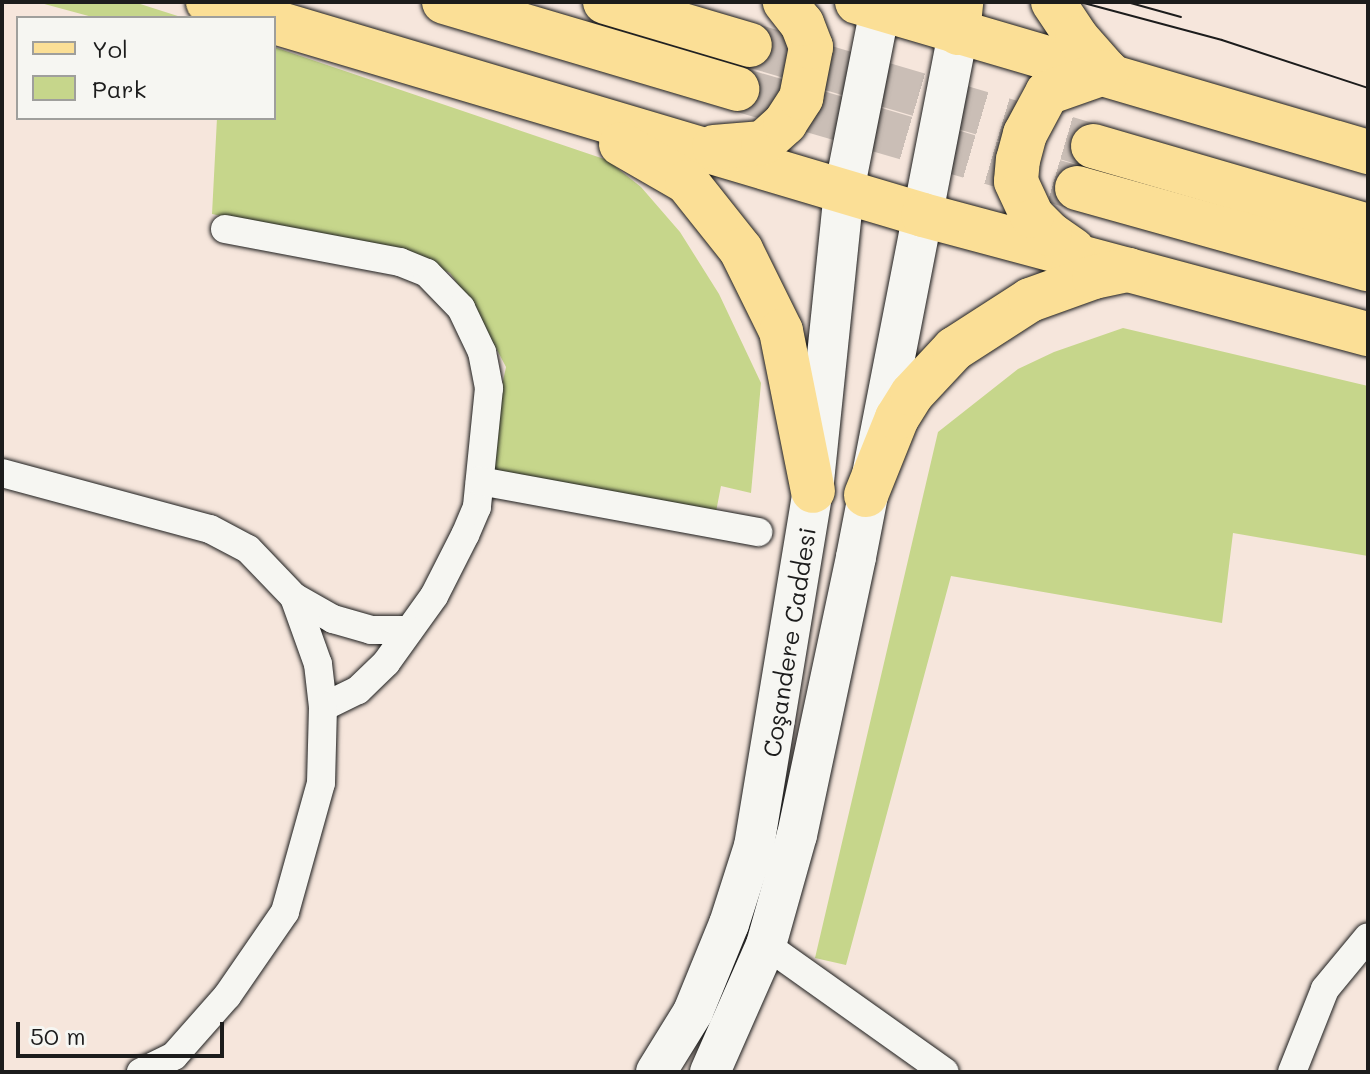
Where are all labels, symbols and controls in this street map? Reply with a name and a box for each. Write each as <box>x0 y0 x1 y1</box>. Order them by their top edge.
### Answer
legend <box>16 16 276 120</box>
text: Yol <box>92 33 128 64</box>
text: Park <box>92 73 146 104</box>
street label: Coşandere Caddesi <box>757 525 821 759</box>
scale bar <box>20 1006 228 1056</box>
text: 50 m <box>30 1020 86 1051</box>

